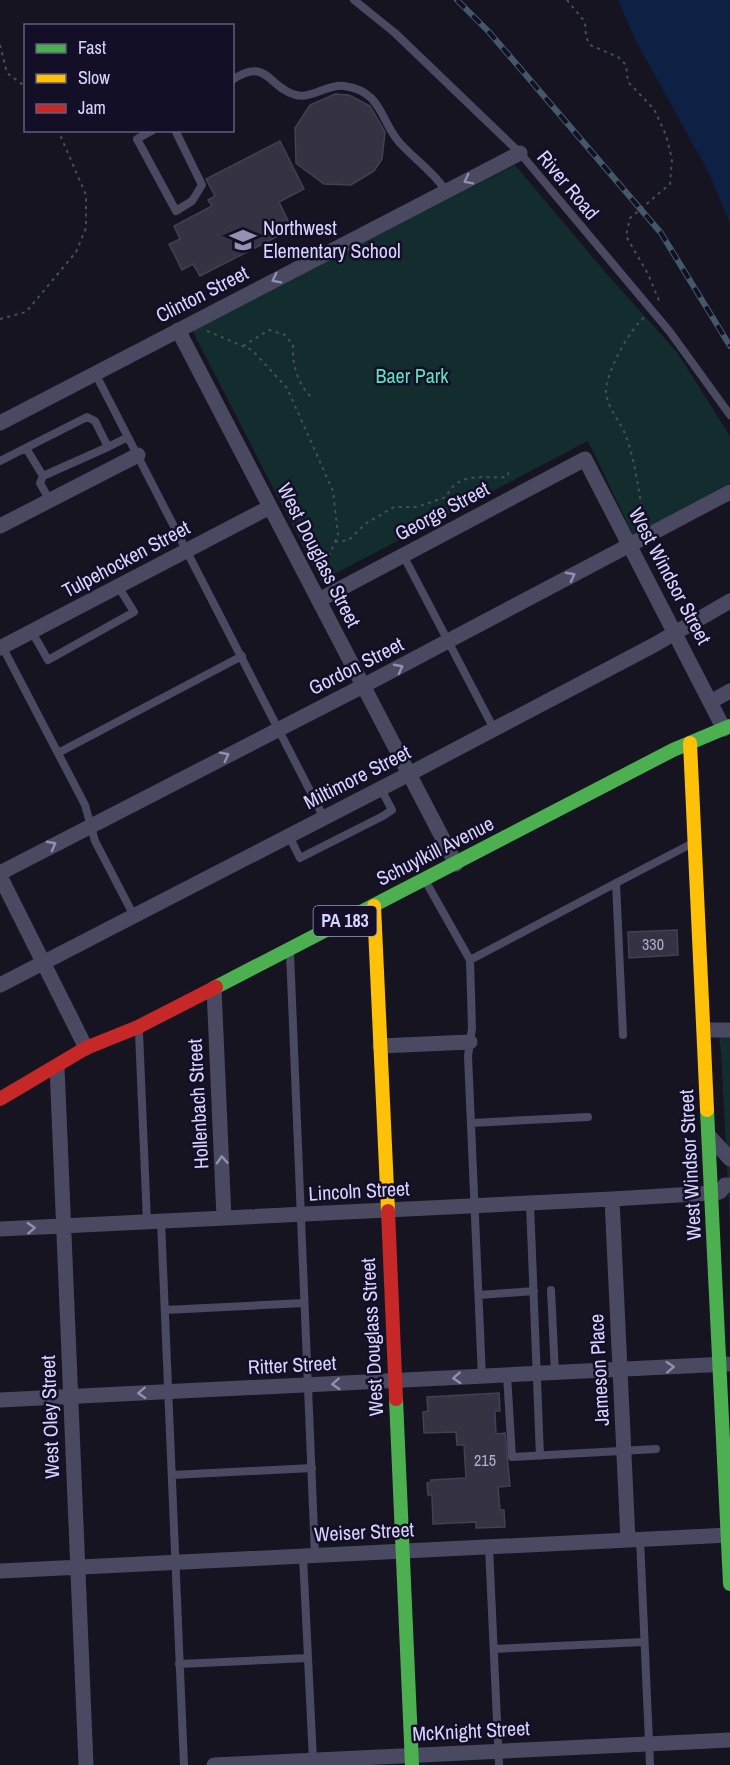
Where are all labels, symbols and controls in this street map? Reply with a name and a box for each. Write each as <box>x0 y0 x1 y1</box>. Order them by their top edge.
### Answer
legend <box>24 24 234 132</box>
text: Fast <box>78 35 106 60</box>
text: Slow <box>78 65 110 90</box>
text: Jam <box>78 95 106 120</box>
street label: River Road <box>531 144 605 225</box>
one-way arrow <box>464 173 474 184</box>
place label: Northwest Elementary School <box>263 214 401 264</box>
school or university icon: Northwest Elementary School <box>228 225 258 255</box>
street label: Clinton Street <box>151 259 253 328</box>
one-way arrow <box>272 272 282 283</box>
park label: Baer Park <box>376 362 449 389</box>
street label: George Street <box>390 474 494 547</box>
street label: West Douglass Street <box>271 478 368 632</box>
street label: West Windsor Street <box>623 503 718 649</box>
street label: Tulpehocken Street <box>57 513 195 604</box>
one-way arrow <box>565 572 576 584</box>
street label: Gordon Street <box>304 630 408 701</box>
one-way arrow <box>392 664 403 675</box>
street label: Miltimore Street <box>299 738 415 815</box>
one-way arrow <box>219 752 230 764</box>
street label: Schuylkill Avenue <box>372 809 498 892</box>
one-way arrow <box>45 841 56 852</box>
road number: PA 183 <box>314 906 376 936</box>
house number: 330 <box>642 933 664 955</box>
street label: Hollenbach Street <box>181 1038 214 1170</box>
street label: West Windsor Street <box>672 1088 707 1241</box>
one-way arrow <box>215 1155 228 1164</box>
street label: Lincoln Street <box>308 1174 411 1207</box>
one-way arrow <box>27 1221 36 1234</box>
street label: West Douglass Street <box>354 1257 389 1417</box>
street label: Jameson Place <box>582 1313 615 1427</box>
street label: Ritter Street <box>247 1349 337 1380</box>
street label: West Oley Street <box>34 1354 65 1479</box>
one-way arrow <box>665 1360 674 1373</box>
one-way arrow <box>452 1371 461 1384</box>
one-way arrow <box>332 1377 341 1390</box>
one-way arrow <box>137 1386 146 1399</box>
house number: 215 <box>474 1449 496 1471</box>
street label: Weiser Street <box>313 1515 415 1548</box>
street label: McKnight Street <box>412 1714 531 1747</box>

